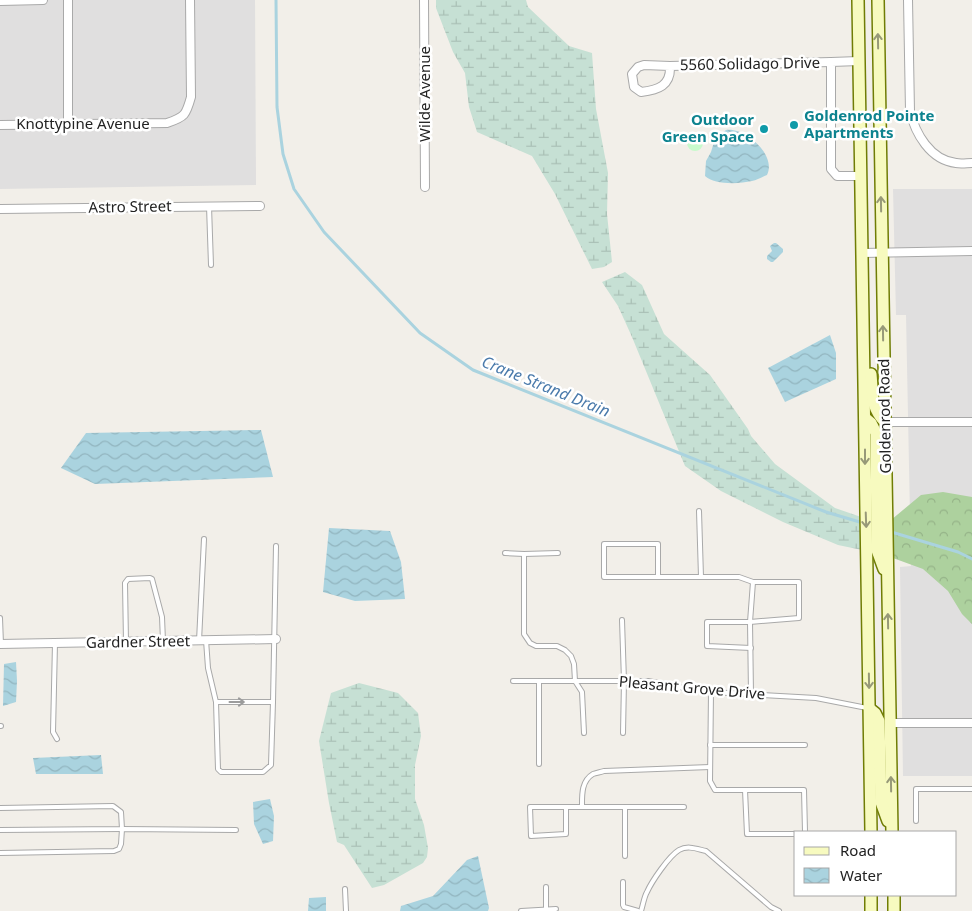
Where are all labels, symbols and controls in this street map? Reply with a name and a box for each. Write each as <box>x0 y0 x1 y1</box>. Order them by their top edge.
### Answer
one-way arrow <box>874 34 883 50</box>
street label: Wilde Avenue <box>414 46 434 142</box>
street label: 5560 Solidago Drive <box>680 52 820 74</box>
place label: Goldenrod Pointe Apartments <box>804 105 934 142</box>
place label: Outdoor Green Space <box>662 109 754 146</box>
street label: Knottypine Avenue <box>16 113 150 133</box>
marker: Goldenrod Pointe Apartments <box>788 119 800 131</box>
marker: Outdoor Green Space <box>758 123 770 135</box>
street label: Astro Street <box>88 195 172 217</box>
one-way arrow <box>876 196 886 212</box>
one-way arrow <box>878 326 888 342</box>
water label: Crane Strand Drain <box>479 350 613 422</box>
street label: Goldenrod Road <box>873 358 895 474</box>
one-way arrow <box>860 448 870 465</box>
one-way arrow <box>861 512 871 528</box>
one-way arrow <box>883 613 893 630</box>
street label: Gardner Street <box>86 630 191 652</box>
street label: Pleasant Grove Drive <box>618 671 766 703</box>
one-way arrow <box>864 672 874 688</box>
one-way arrow <box>228 697 245 707</box>
one-way arrow <box>886 776 896 792</box>
legend <box>794 831 957 896</box>
text: Road <box>840 840 876 860</box>
text: Water <box>840 865 882 885</box>

